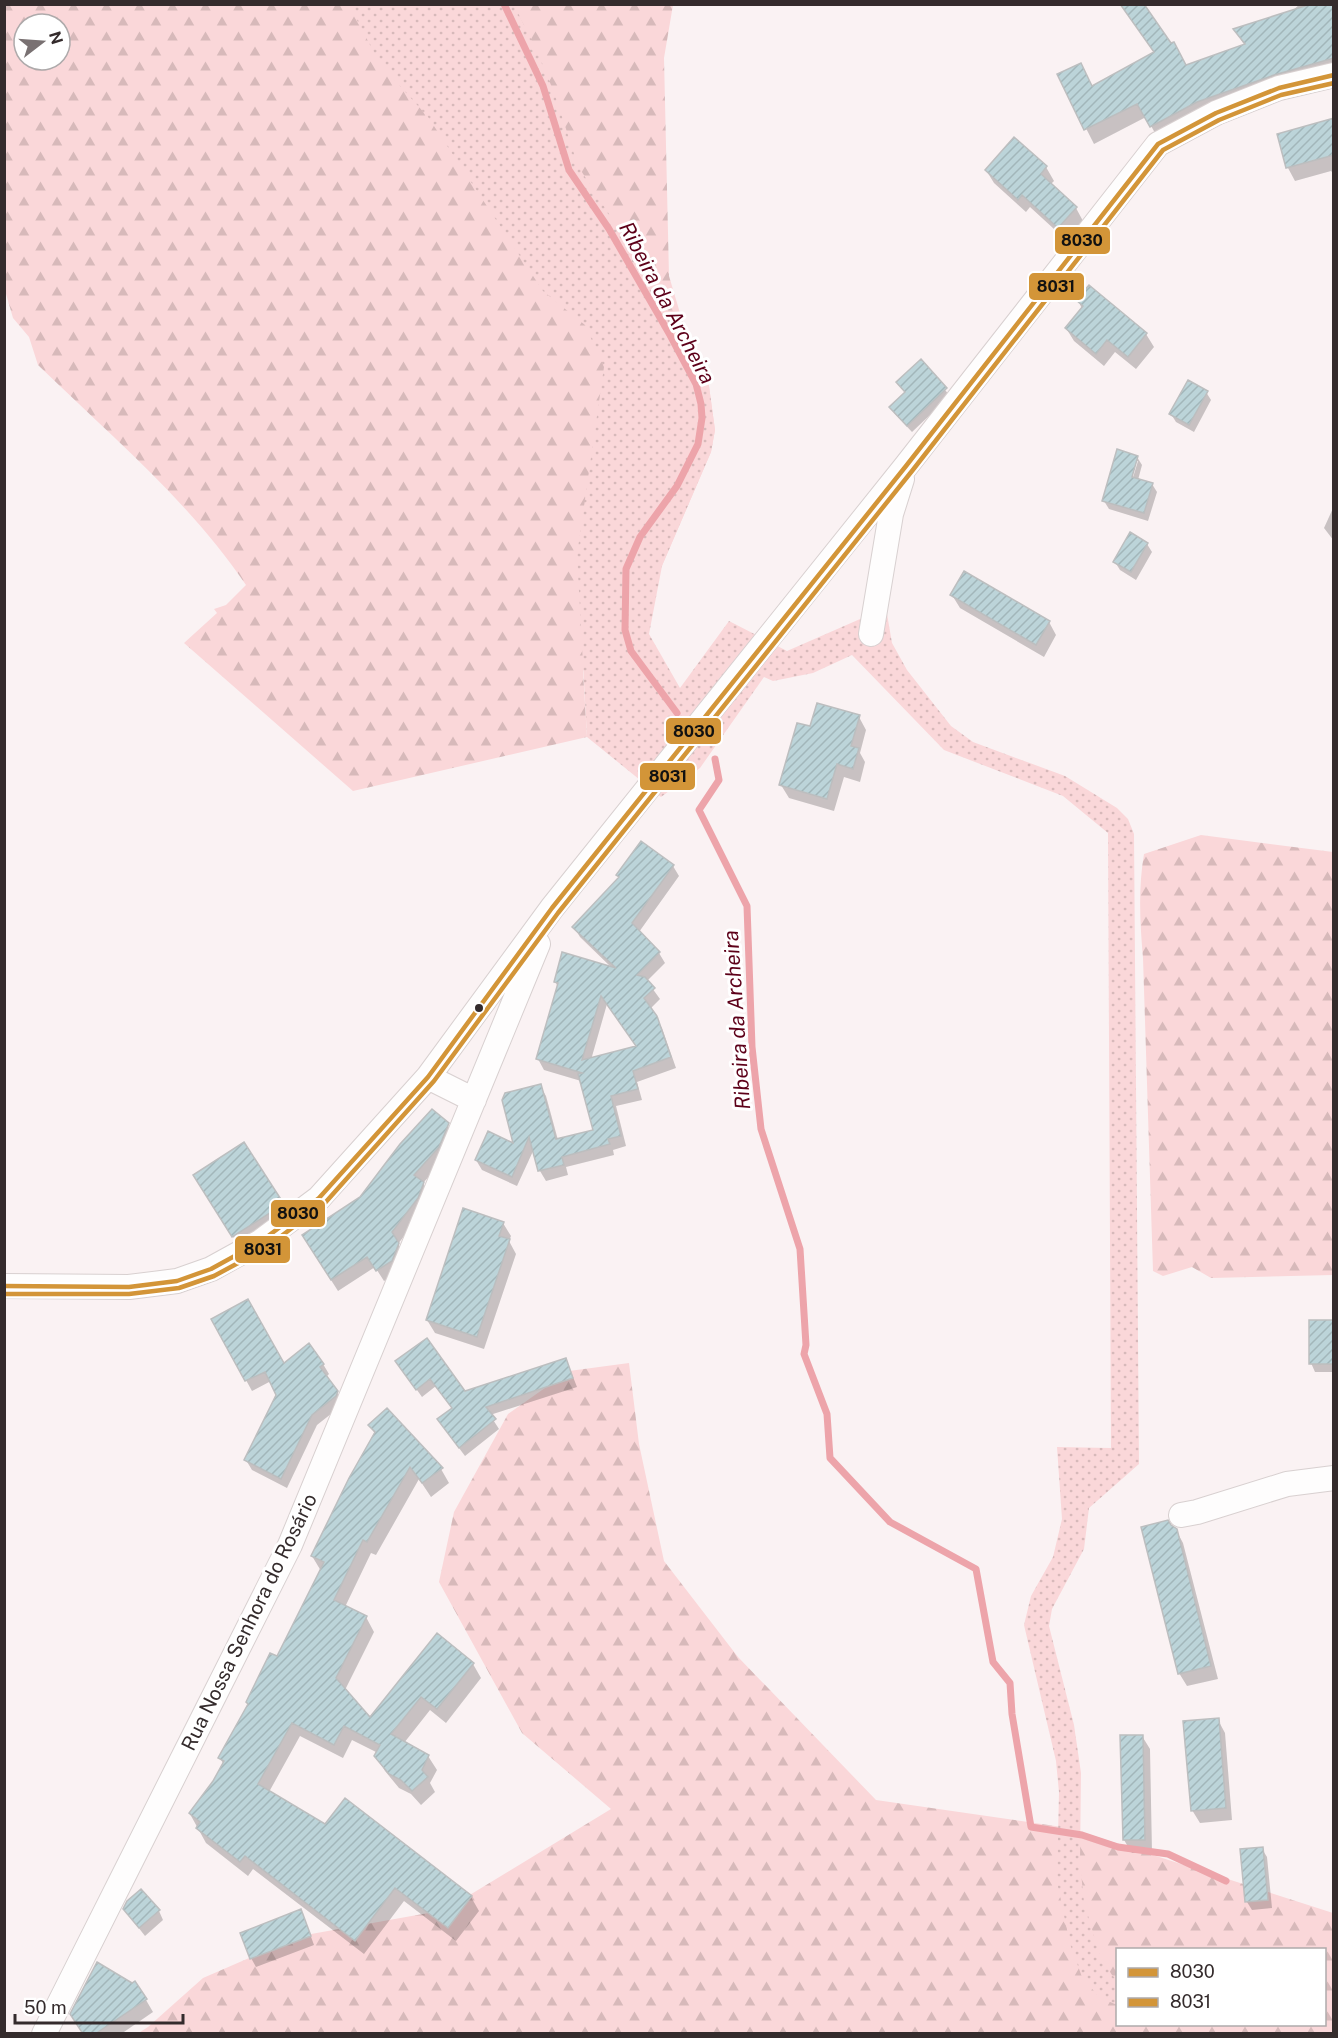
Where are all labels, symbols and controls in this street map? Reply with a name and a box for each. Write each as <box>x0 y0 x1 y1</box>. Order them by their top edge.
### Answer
north arrow <box>12 12 72 72</box>
text: N <box>45 29 67 47</box>
water label: Ribeira da Archeira <box>614 217 721 388</box>
line badge: 8030 <box>1054 226 1111 255</box>
text: 8030 <box>1061 231 1103 250</box>
line badge: 8031 <box>1028 272 1085 301</box>
text: 8031 <box>1037 277 1075 296</box>
line badge: 8030 <box>665 717 722 745</box>
text: 8030 <box>673 722 715 741</box>
line badge: 8031 <box>639 762 696 791</box>
text: 8031 <box>649 767 687 786</box>
water label: Ribeira da Archeira <box>718 929 755 1111</box>
unlabelled marker <box>473 1002 485 1014</box>
line badge: 8030 <box>270 1199 326 1228</box>
text: 8030 <box>277 1204 319 1223</box>
line badge: 8031 <box>234 1235 291 1264</box>
text: 8031 <box>244 1240 282 1259</box>
street label: Rua Nossa Senhora do Rosário <box>176 1489 322 1755</box>
legend <box>1116 1948 1326 2026</box>
text: 8030 <box>1170 1961 1215 1982</box>
scale bar <box>15 1987 183 2025</box>
text: 8031 <box>1170 1991 1211 2012</box>
text: 50 m <box>24 1997 67 2018</box>

